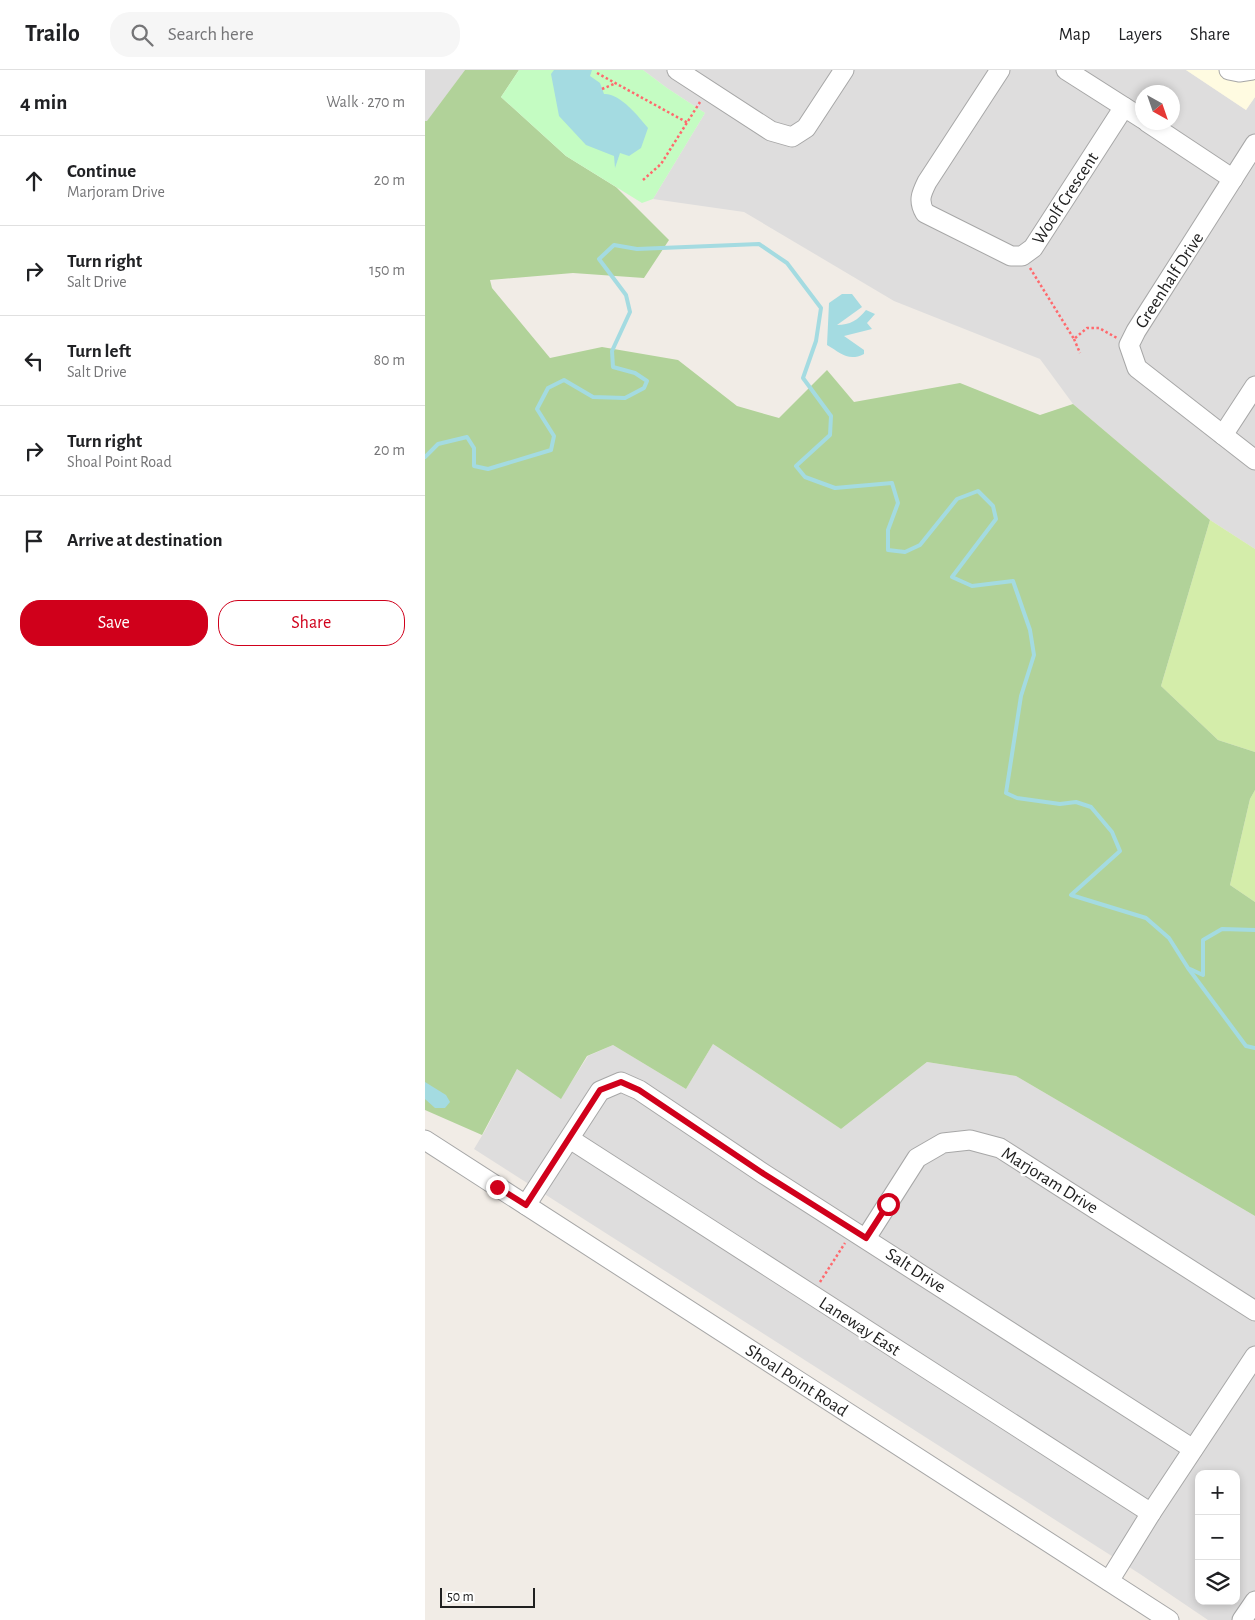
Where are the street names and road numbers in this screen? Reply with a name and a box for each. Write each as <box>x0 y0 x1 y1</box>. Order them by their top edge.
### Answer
street label: Woolf Crescent <box>1029 149 1102 248</box>
street label: Greenhalf Drive <box>1132 229 1207 332</box>
street label: Marjoram Drive <box>998 1144 1101 1218</box>
street label: Salt Drive <box>882 1245 948 1297</box>
street label: Laneway East <box>816 1294 903 1360</box>
street label: Shoal Point Road <box>742 1341 851 1420</box>

